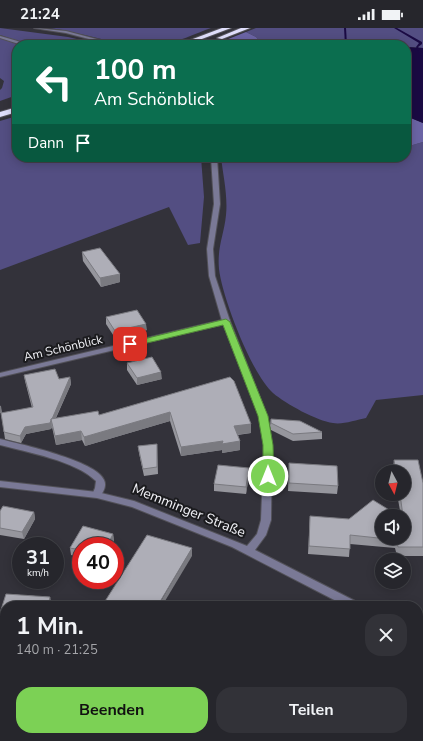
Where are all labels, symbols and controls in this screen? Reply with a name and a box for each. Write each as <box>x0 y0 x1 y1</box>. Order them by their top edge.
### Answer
text: 21:24 <box>20 4 60 24</box>
text: 100 m <box>94 51 177 89</box>
icon: left <box>28 56 80 108</box>
text: Am Schönblick <box>94 87 214 111</box>
icon: arrive <box>72 132 94 154</box>
text: Dann <box>28 133 64 153</box>
pin <box>113 327 147 361</box>
street label: Am Schönblick <box>22 331 105 365</box>
icon: arrive <box>119 333 141 355</box>
position arrow <box>247 455 289 497</box>
north arrow <box>375 465 411 501</box>
map controls <box>375 465 411 589</box>
street label: Memminger Straße <box>129 479 248 542</box>
button: sound <box>375 509 411 545</box>
speed limit sign: 40 <box>72 537 124 589</box>
text: 31 <box>26 544 50 571</box>
button: layers <box>375 553 411 589</box>
text: km/h <box>27 566 49 580</box>
text: 1 Min. <box>16 610 84 642</box>
button: close <box>365 614 407 656</box>
text: 140 m · 21:25 <box>16 641 98 659</box>
button: Beenden <box>16 687 208 733</box>
button: Teilen <box>216 687 407 733</box>

